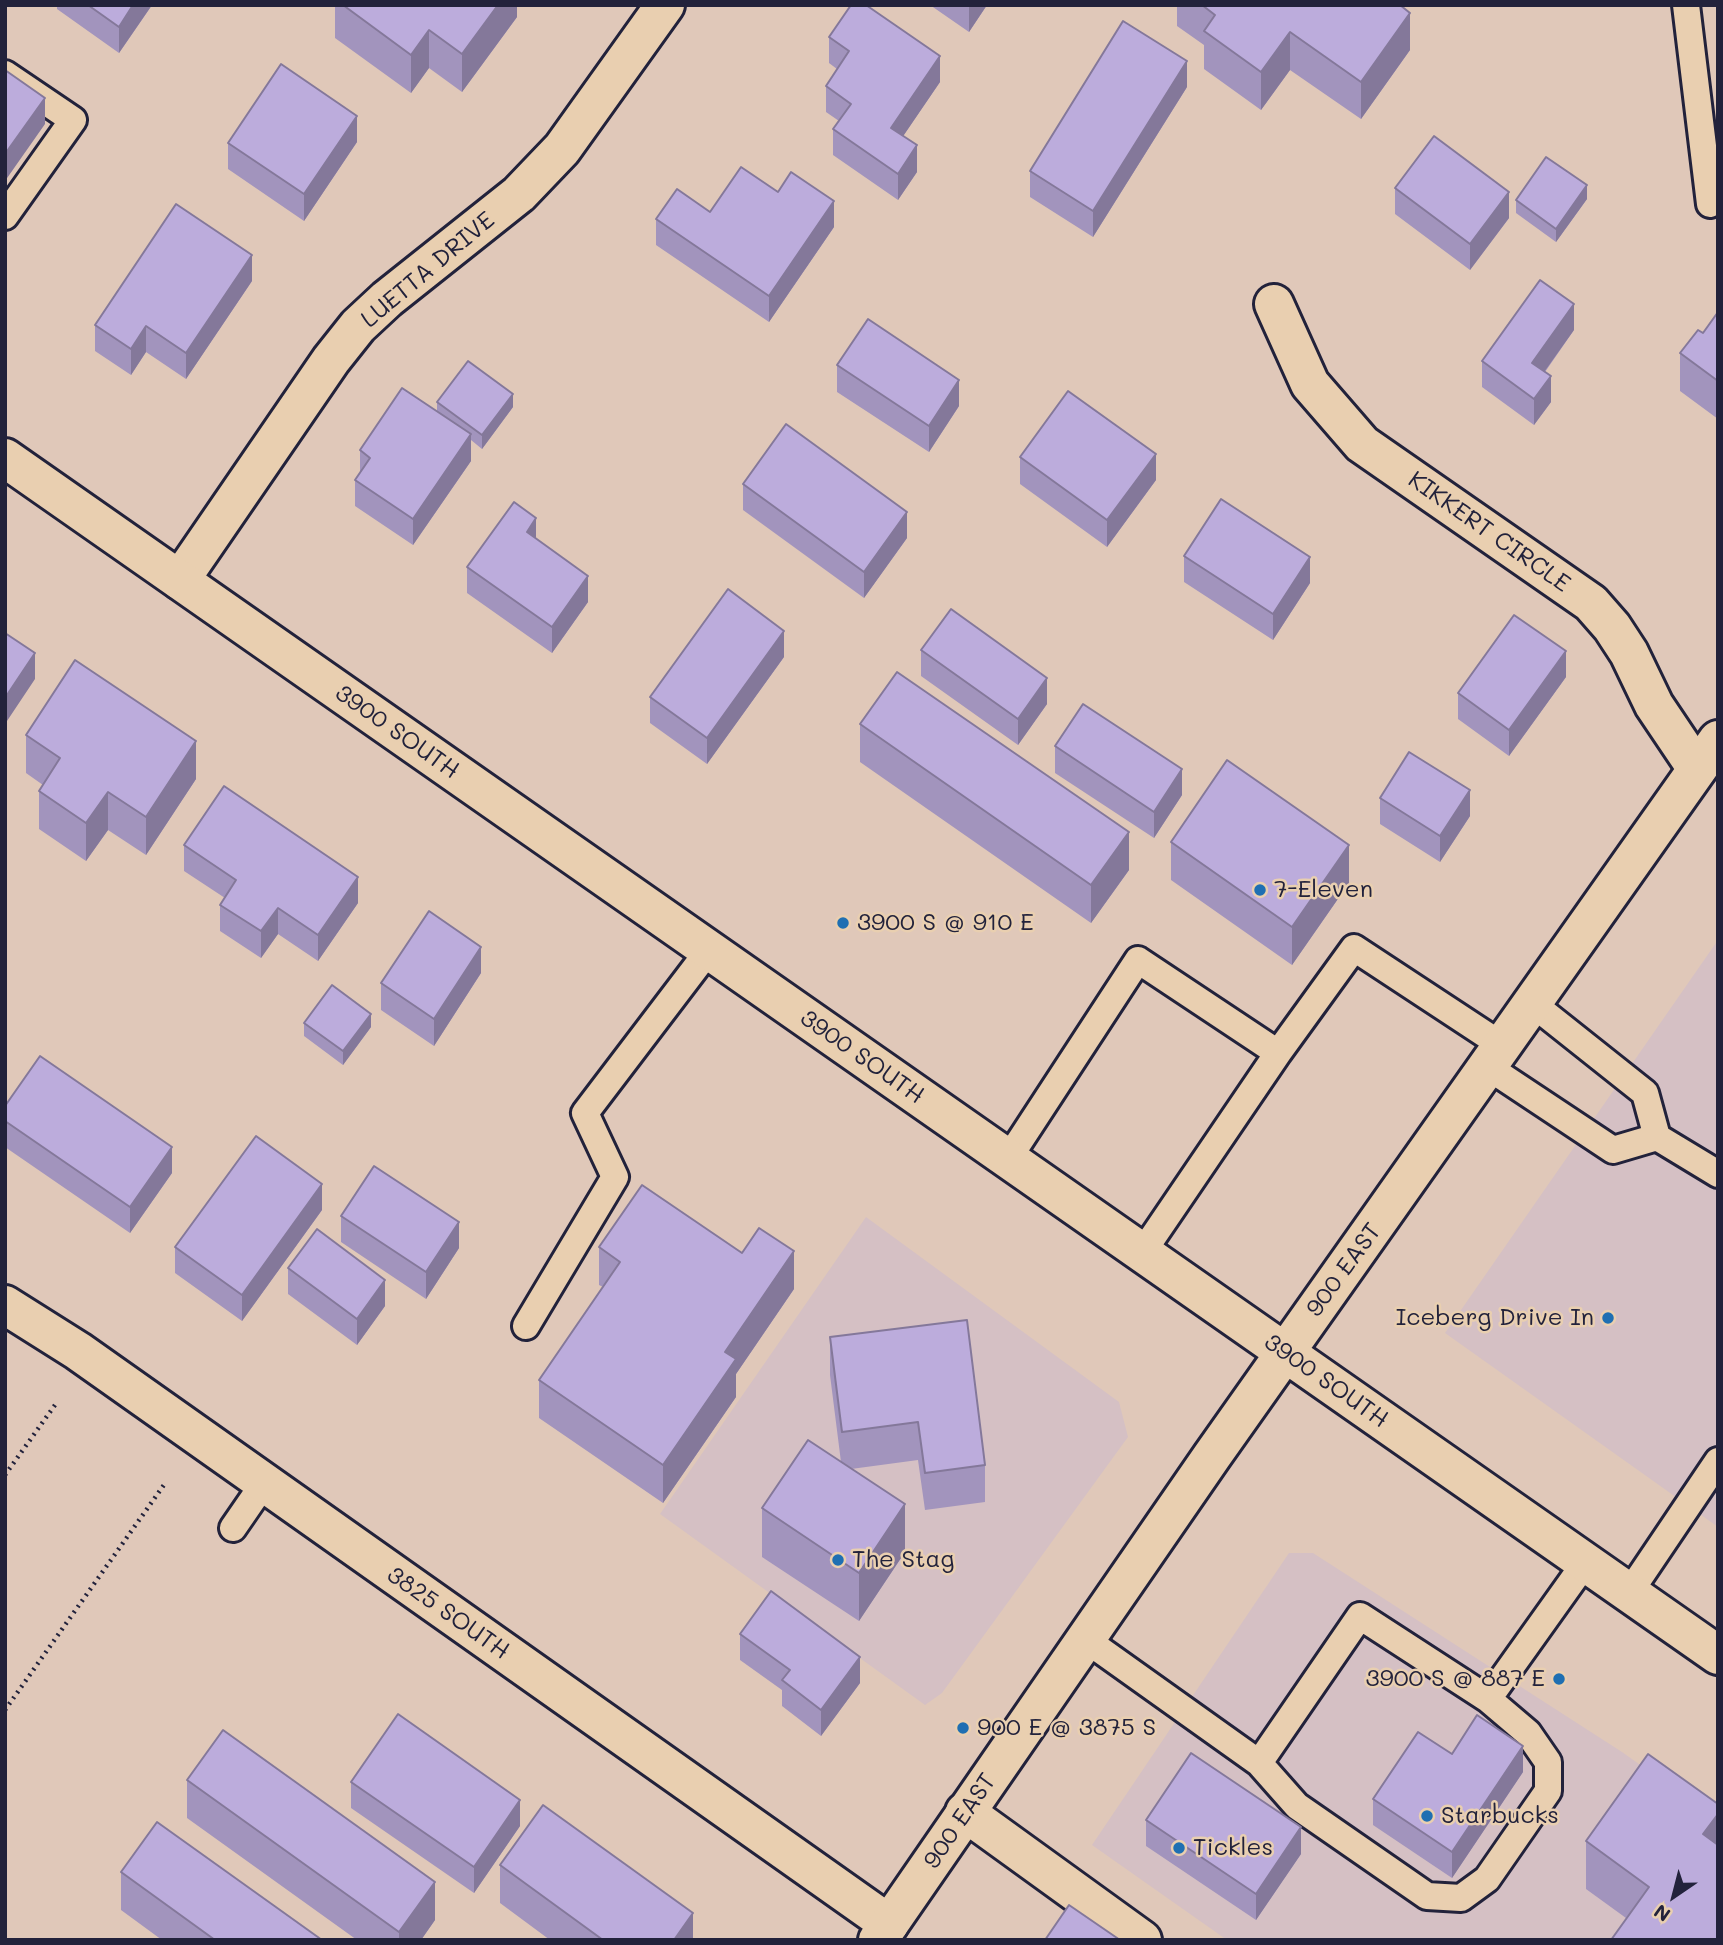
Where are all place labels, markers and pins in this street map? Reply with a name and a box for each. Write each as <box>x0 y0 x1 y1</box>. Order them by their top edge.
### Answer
place label: 7-Eleven <box>1274 876 1373 904</box>
marker: 7-Eleven <box>1252 882 1268 898</box>
place label: 3900 S @ 910 E <box>857 909 1034 937</box>
marker: 3900 S @ 910 E <box>835 915 851 931</box>
place label: Iceberg Drive In <box>1396 1304 1594 1332</box>
marker: Iceberg Drive In <box>1600 1310 1616 1326</box>
place label: The Stag <box>852 1546 954 1574</box>
marker: The Stag <box>830 1552 846 1568</box>
place label: 3900 S @ 887 E <box>1366 1665 1545 1693</box>
marker: 3900 S @ 887 E <box>1551 1671 1567 1687</box>
place label: 900 E @ 3875 S <box>977 1714 1156 1742</box>
marker: 900 E @ 3875 S <box>955 1720 971 1736</box>
place label: Starbucks <box>1441 1802 1559 1830</box>
marker: Starbucks <box>1419 1808 1435 1824</box>
place label: Tickles <box>1193 1834 1273 1862</box>
marker: Tickles <box>1171 1840 1187 1856</box>

